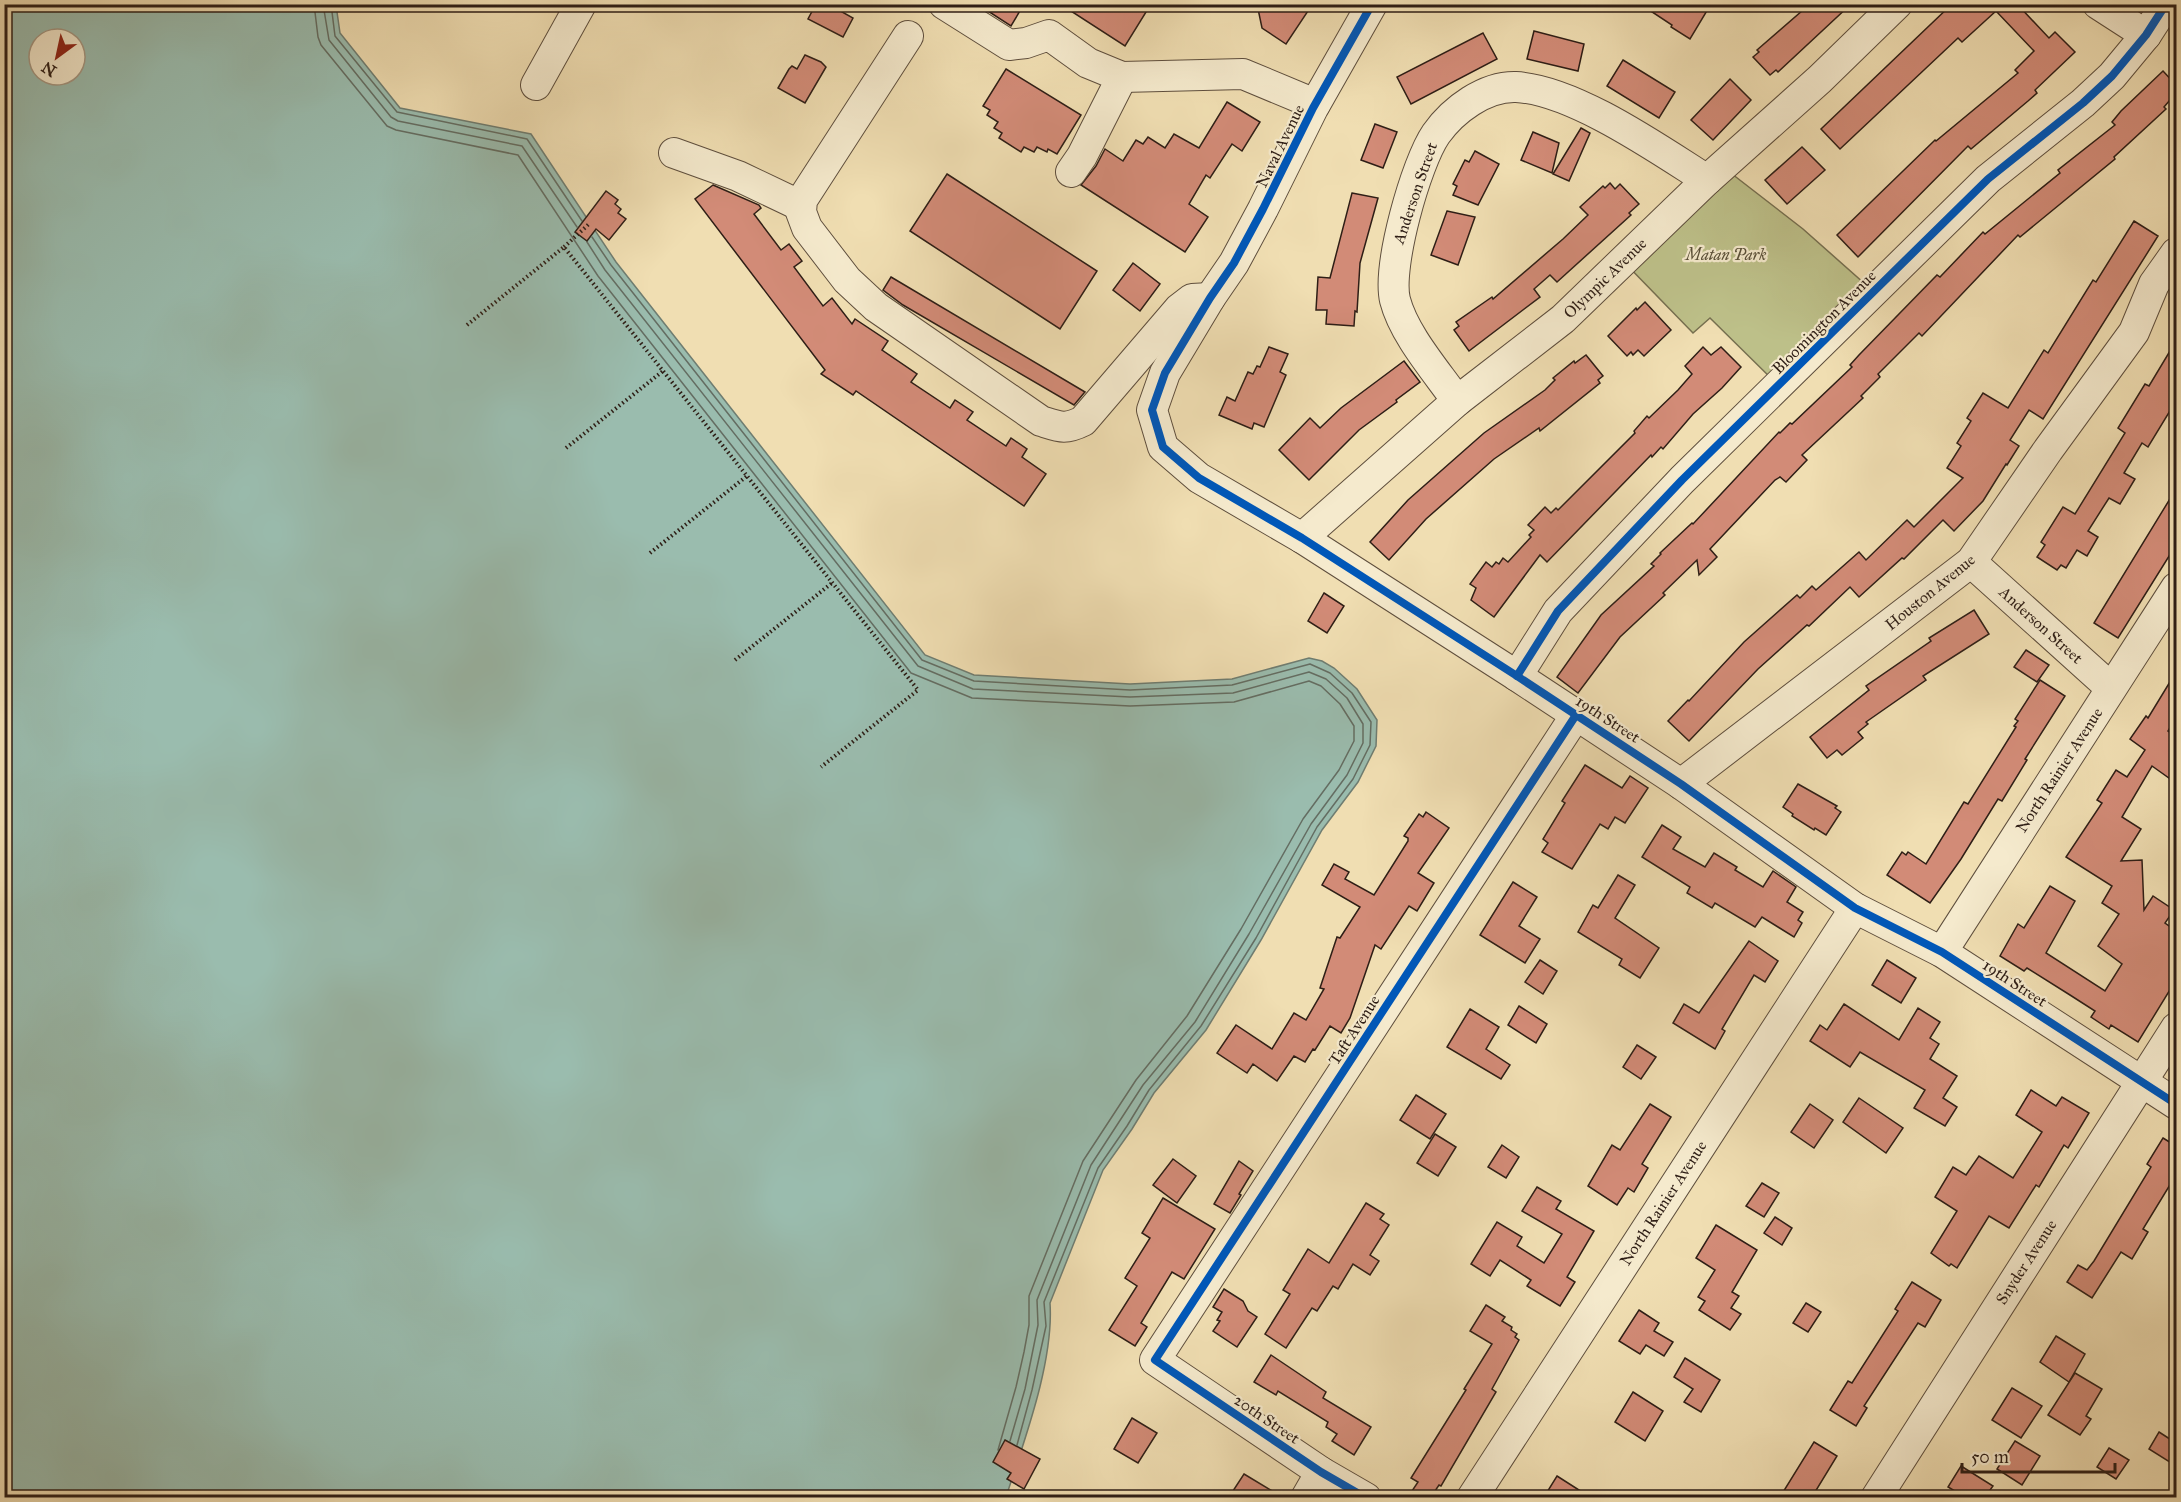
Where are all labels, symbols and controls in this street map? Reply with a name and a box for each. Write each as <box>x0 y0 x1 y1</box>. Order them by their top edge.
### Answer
north arrow <box>27 27 87 87</box>
text: N <box>38 57 60 81</box>
street label: Naval Avenue <box>1252 101 1308 191</box>
street label: Anderson Street <box>1388 139 1441 247</box>
street label: Olympic Avenue <box>1560 233 1651 322</box>
park label: Matan Park <box>1684 245 1766 264</box>
street label: Bloomington Avenue <box>1768 266 1881 379</box>
street label: Houston Avenue <box>1881 550 1979 634</box>
street label: Anderson Street <box>1995 582 2087 668</box>
street label: 19th Street <box>1572 691 1644 747</box>
street label: North Rainier Avenue <box>2012 704 2107 836</box>
street label: 19th Street <box>1979 955 2051 1011</box>
street label: Taft Avenue <box>1324 991 1384 1068</box>
street label: North Rainier Avenue <box>1616 1137 1711 1269</box>
street label: Snyder Avenue <box>1992 1216 2061 1308</box>
street label: 20th Street <box>1231 1390 1304 1448</box>
scale bar <box>1962 1436 2115 1474</box>
text: 50 m <box>1971 1446 2009 1468</box>

